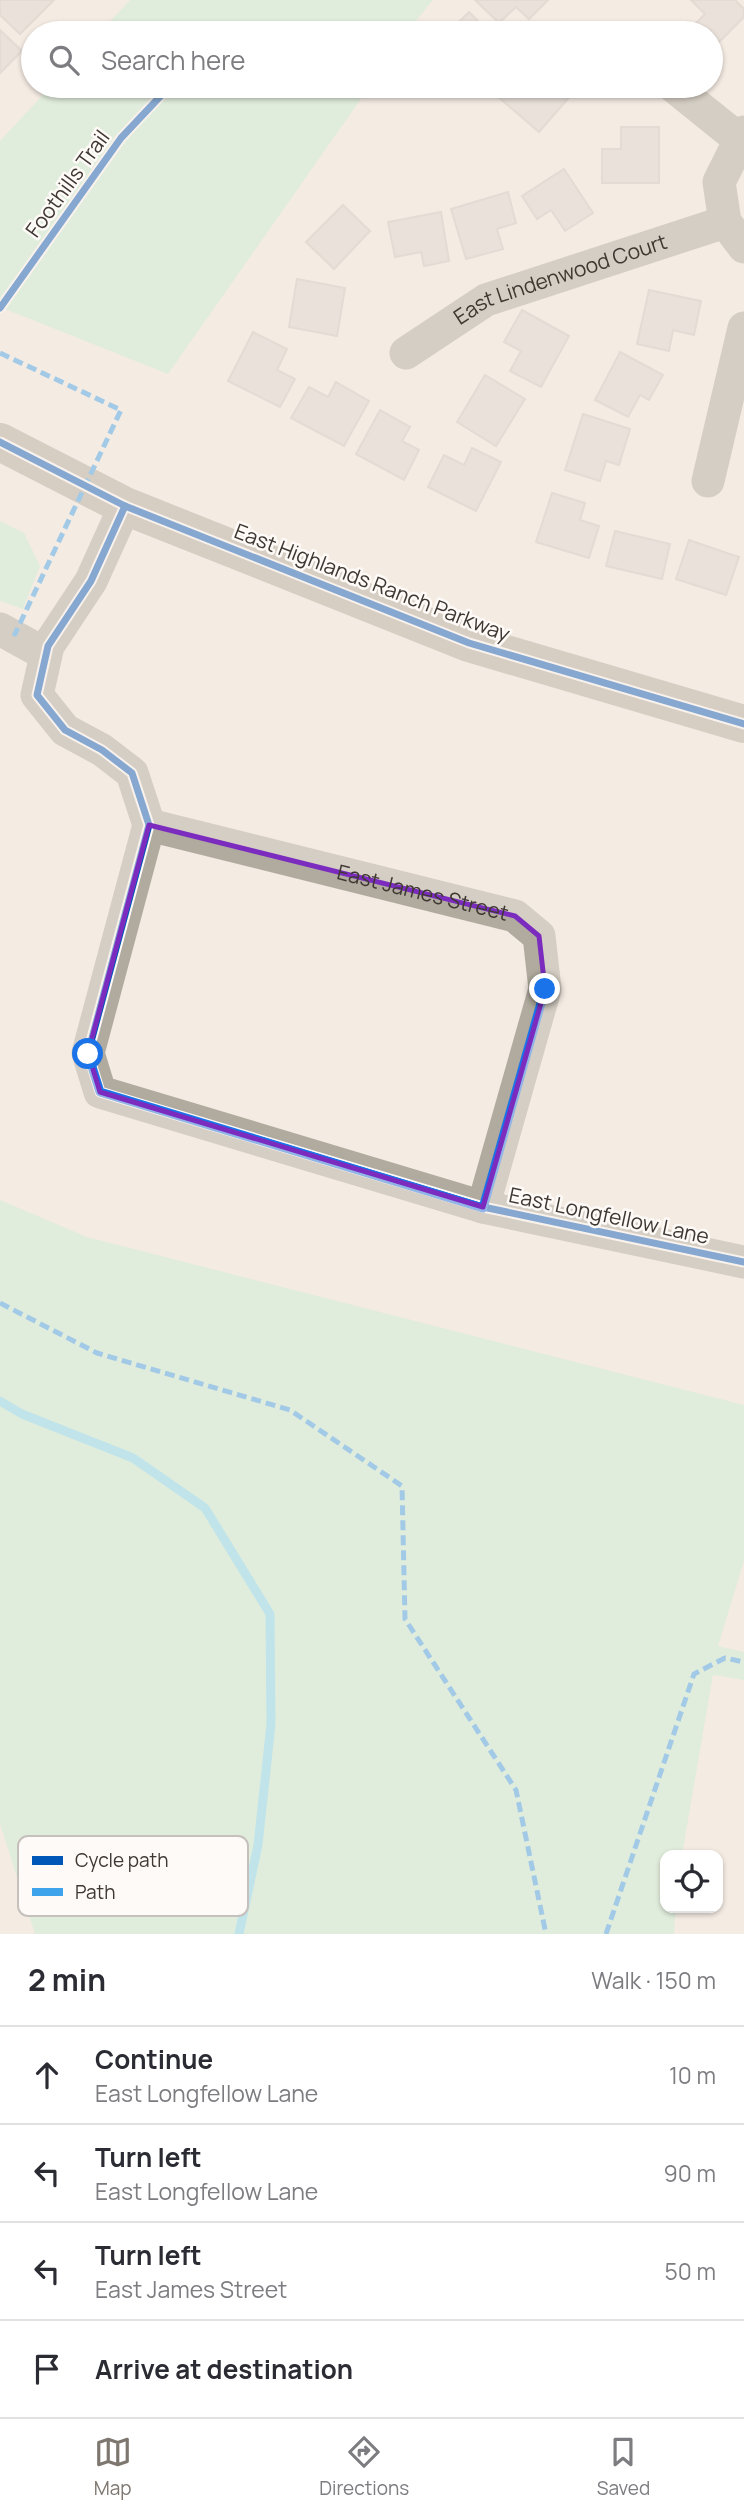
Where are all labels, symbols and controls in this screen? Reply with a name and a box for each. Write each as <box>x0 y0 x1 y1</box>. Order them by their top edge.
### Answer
search box <box>21 21 723 98</box>
icon: search <box>45 41 83 79</box>
text: Search here <box>101 42 246 78</box>
street label: Foothills Trail <box>19 124 116 243</box>
street label: East Lindenwood Court <box>448 227 670 331</box>
street label: East Highlands Ranch Parkway <box>230 516 514 648</box>
street label: East James Street <box>334 857 512 927</box>
route end <box>529 973 560 1004</box>
route start <box>72 1038 103 1069</box>
street label: East Longfellow Lane <box>507 1180 712 1250</box>
legend <box>18 1836 248 1916</box>
text: Cycle path <box>75 1847 169 1873</box>
map controls <box>660 1850 723 1913</box>
button: locate <box>660 1850 723 1913</box>
text: Path <box>75 1879 115 1905</box>
text: 2 min <box>28 1959 106 2000</box>
text: Walk · 150 m <box>591 1964 716 1996</box>
text: Continue <box>95 2041 213 2077</box>
icon: ahead <box>28 2056 66 2094</box>
text: 10 m <box>669 2059 716 2091</box>
text: East Longfellow Lane <box>95 2077 318 2109</box>
text: Turn left <box>95 2139 202 2175</box>
icon: left <box>28 2154 66 2192</box>
text: 90 m <box>664 2157 716 2189</box>
text: East Longfellow Lane <box>95 2175 318 2207</box>
text: Turn left <box>95 2237 202 2273</box>
icon: left <box>28 2252 66 2290</box>
text: 50 m <box>665 2255 716 2287</box>
text: East James Street <box>95 2273 287 2305</box>
icon: arrive <box>28 2350 66 2388</box>
text: Arrive at destination <box>95 2351 353 2387</box>
tab: Map <box>94 2433 132 2501</box>
tab: Directions <box>319 2433 409 2501</box>
tab: Saved <box>597 2433 650 2501</box>

